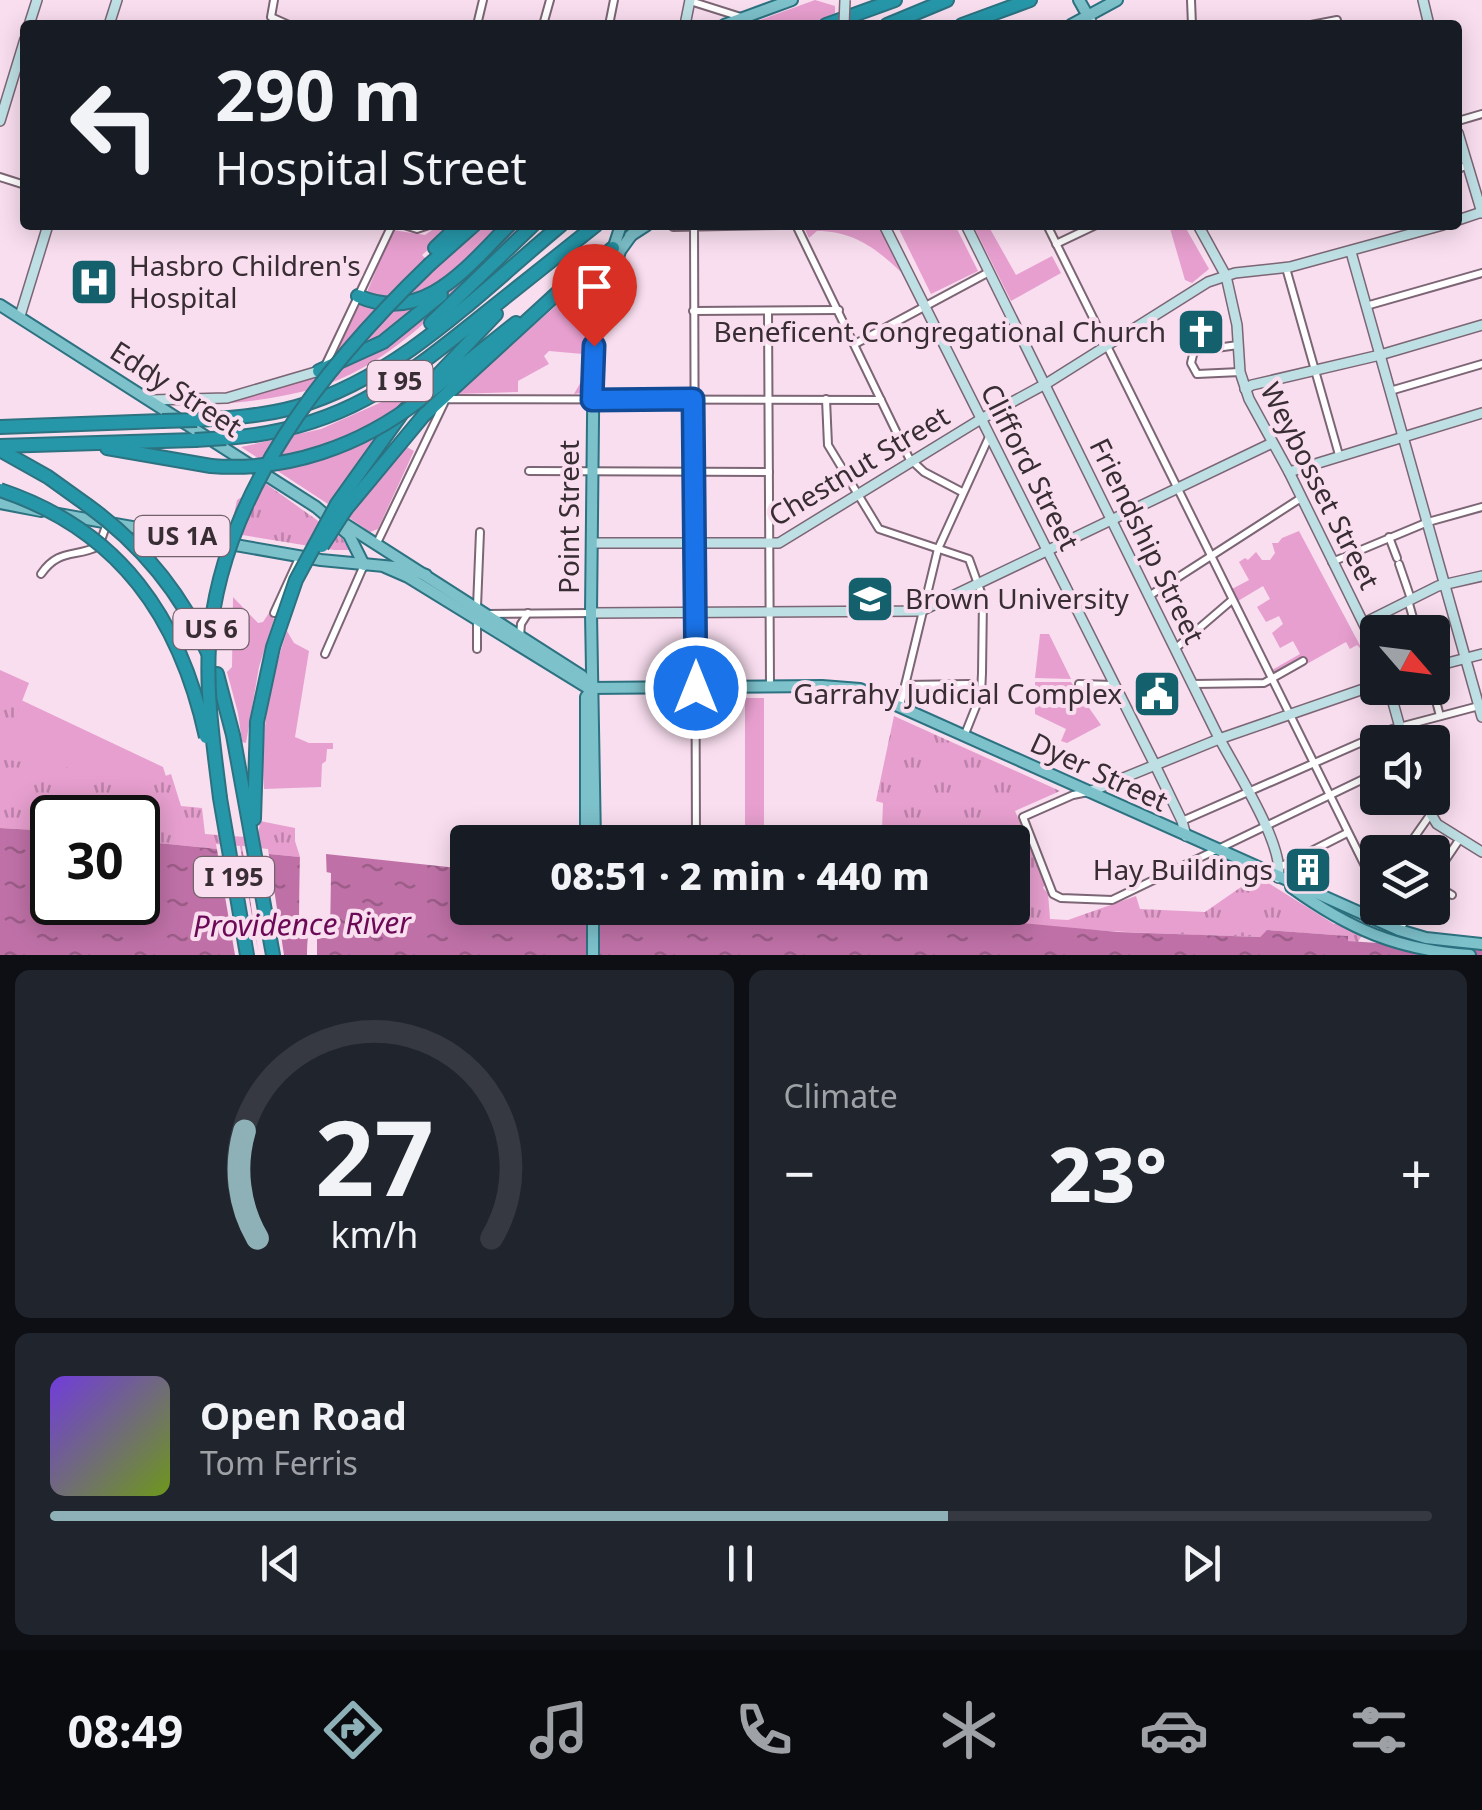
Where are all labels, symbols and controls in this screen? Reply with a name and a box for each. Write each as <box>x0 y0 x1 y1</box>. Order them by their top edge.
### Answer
text: 290 m <box>215 46 422 142</box>
icon: left <box>50 60 180 190</box>
text: Hospital Street <box>215 137 527 198</box>
pin <box>552 244 637 347</box>
place label: Hasbro Children's Hospital <box>129 246 361 316</box>
hospital icon: Hasbro Children's Hospital <box>68 256 120 308</box>
icon: arrive <box>567 259 622 314</box>
church icon: Beneficent Congregational Church <box>1175 306 1227 358</box>
place label: Beneficent Congregational Church <box>713 312 1166 350</box>
street label: Eddy Street <box>103 331 250 445</box>
road number: I 95 <box>368 361 432 401</box>
street label: Weybosset Street <box>1252 376 1389 595</box>
street label: Clifford Street <box>973 377 1089 556</box>
street label: Chestnut Street <box>761 396 956 534</box>
street label: Friendship Street <box>1082 431 1214 650</box>
street label: Point Street <box>549 440 587 594</box>
road number: US 1A <box>134 516 230 556</box>
school or university icon: Brown University <box>844 573 896 625</box>
place label: Brown University <box>905 579 1129 617</box>
road number: US 6 <box>174 609 248 649</box>
north arrow <box>1360 615 1450 705</box>
map controls <box>1360 615 1450 925</box>
position arrow <box>644 636 748 740</box>
public building icon: Garrahy Judicial Complex <box>1131 668 1183 720</box>
place label: Garrahy Judicial Complex <box>793 674 1122 712</box>
street label: Dyer Street <box>1025 723 1174 819</box>
button: sound <box>1360 725 1450 815</box>
speed limit sign: 30 <box>30 795 160 925</box>
button: layers <box>1360 835 1450 925</box>
building icon: Hay Buildings <box>1282 844 1334 896</box>
text: 08:51 · 2 min · 440 m <box>550 849 930 901</box>
place label: Hay Buildings <box>1093 850 1273 888</box>
road number: I 195 <box>194 857 274 897</box>
water label: Providence River <box>192 901 413 946</box>
text: Climate <box>784 1074 898 1117</box>
text: 27 <box>315 1085 434 1226</box>
text: 23° <box>1049 1122 1167 1224</box>
text: − <box>784 1135 815 1210</box>
text: + <box>1401 1135 1432 1210</box>
text: km/h <box>330 1210 418 1258</box>
text: Open Road <box>200 1389 407 1441</box>
text: Tom Ferris <box>200 1441 358 1484</box>
icon: previous <box>253 1536 308 1591</box>
icon: pause <box>713 1536 768 1591</box>
icon: next <box>1174 1536 1229 1591</box>
icon: directions <box>318 1695 388 1765</box>
icon: music <box>524 1695 594 1765</box>
icon: phone <box>729 1695 799 1765</box>
icon: climate <box>934 1695 1004 1765</box>
icon: car <box>1139 1695 1209 1765</box>
icon: filters <box>1344 1695 1414 1765</box>
text: 08:49 <box>68 1700 183 1761</box>

